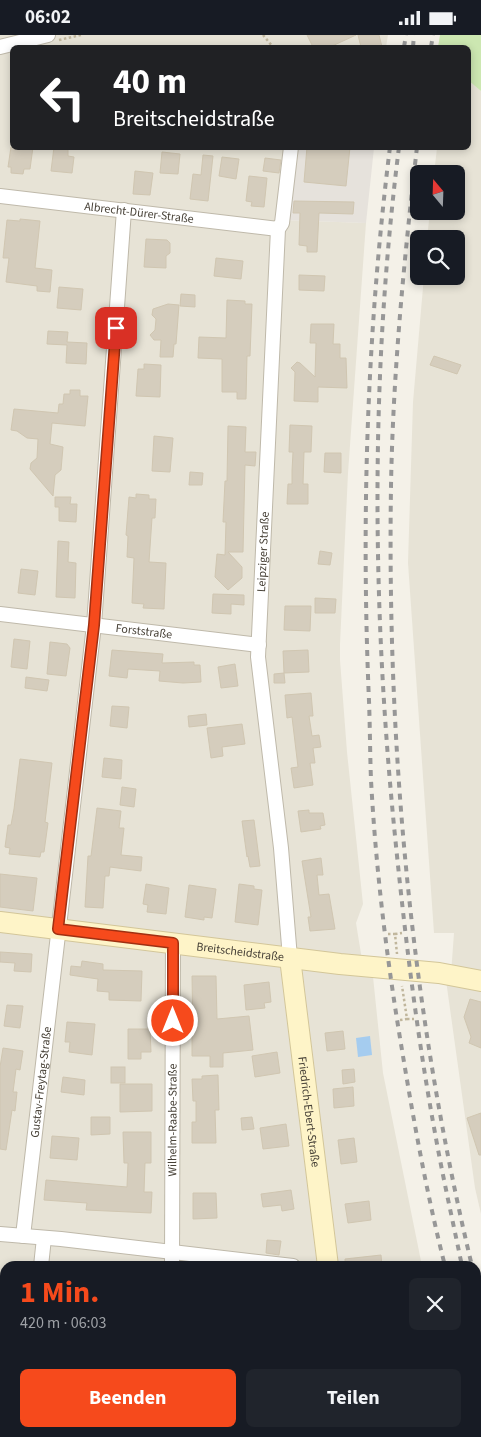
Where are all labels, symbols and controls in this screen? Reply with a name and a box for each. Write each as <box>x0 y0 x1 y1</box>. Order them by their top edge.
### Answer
text: 06:02 <box>25 4 71 31</box>
text: 40 m <box>113 57 187 107</box>
icon: left <box>30 65 95 130</box>
text: Breitscheidstraße <box>113 103 275 135</box>
north arrow <box>410 165 465 220</box>
map controls <box>410 165 465 285</box>
street label: Albrecht-Dürer-Straße <box>83 198 195 227</box>
button: search <box>410 230 465 285</box>
pin <box>95 307 137 349</box>
icon: arrive <box>102 314 130 342</box>
street label: Leipziger Straße <box>253 511 273 593</box>
street label: Forststraße <box>115 619 173 643</box>
street label: Breitscheidstraße <box>195 938 285 966</box>
position arrow <box>146 994 198 1046</box>
street label: Gustav-Freytag-Straße <box>26 1026 56 1139</box>
street label: Friedrich-Ebert-Straße <box>294 1055 324 1168</box>
street label: Wilhelm-Raabe-Straße <box>164 1063 181 1176</box>
text: 1 Min. <box>20 1271 99 1314</box>
button: close <box>409 1278 461 1330</box>
text: 420 m · 06:03 <box>20 1312 107 1334</box>
button: Beenden <box>20 1369 236 1427</box>
button: Teilen <box>246 1369 461 1427</box>

